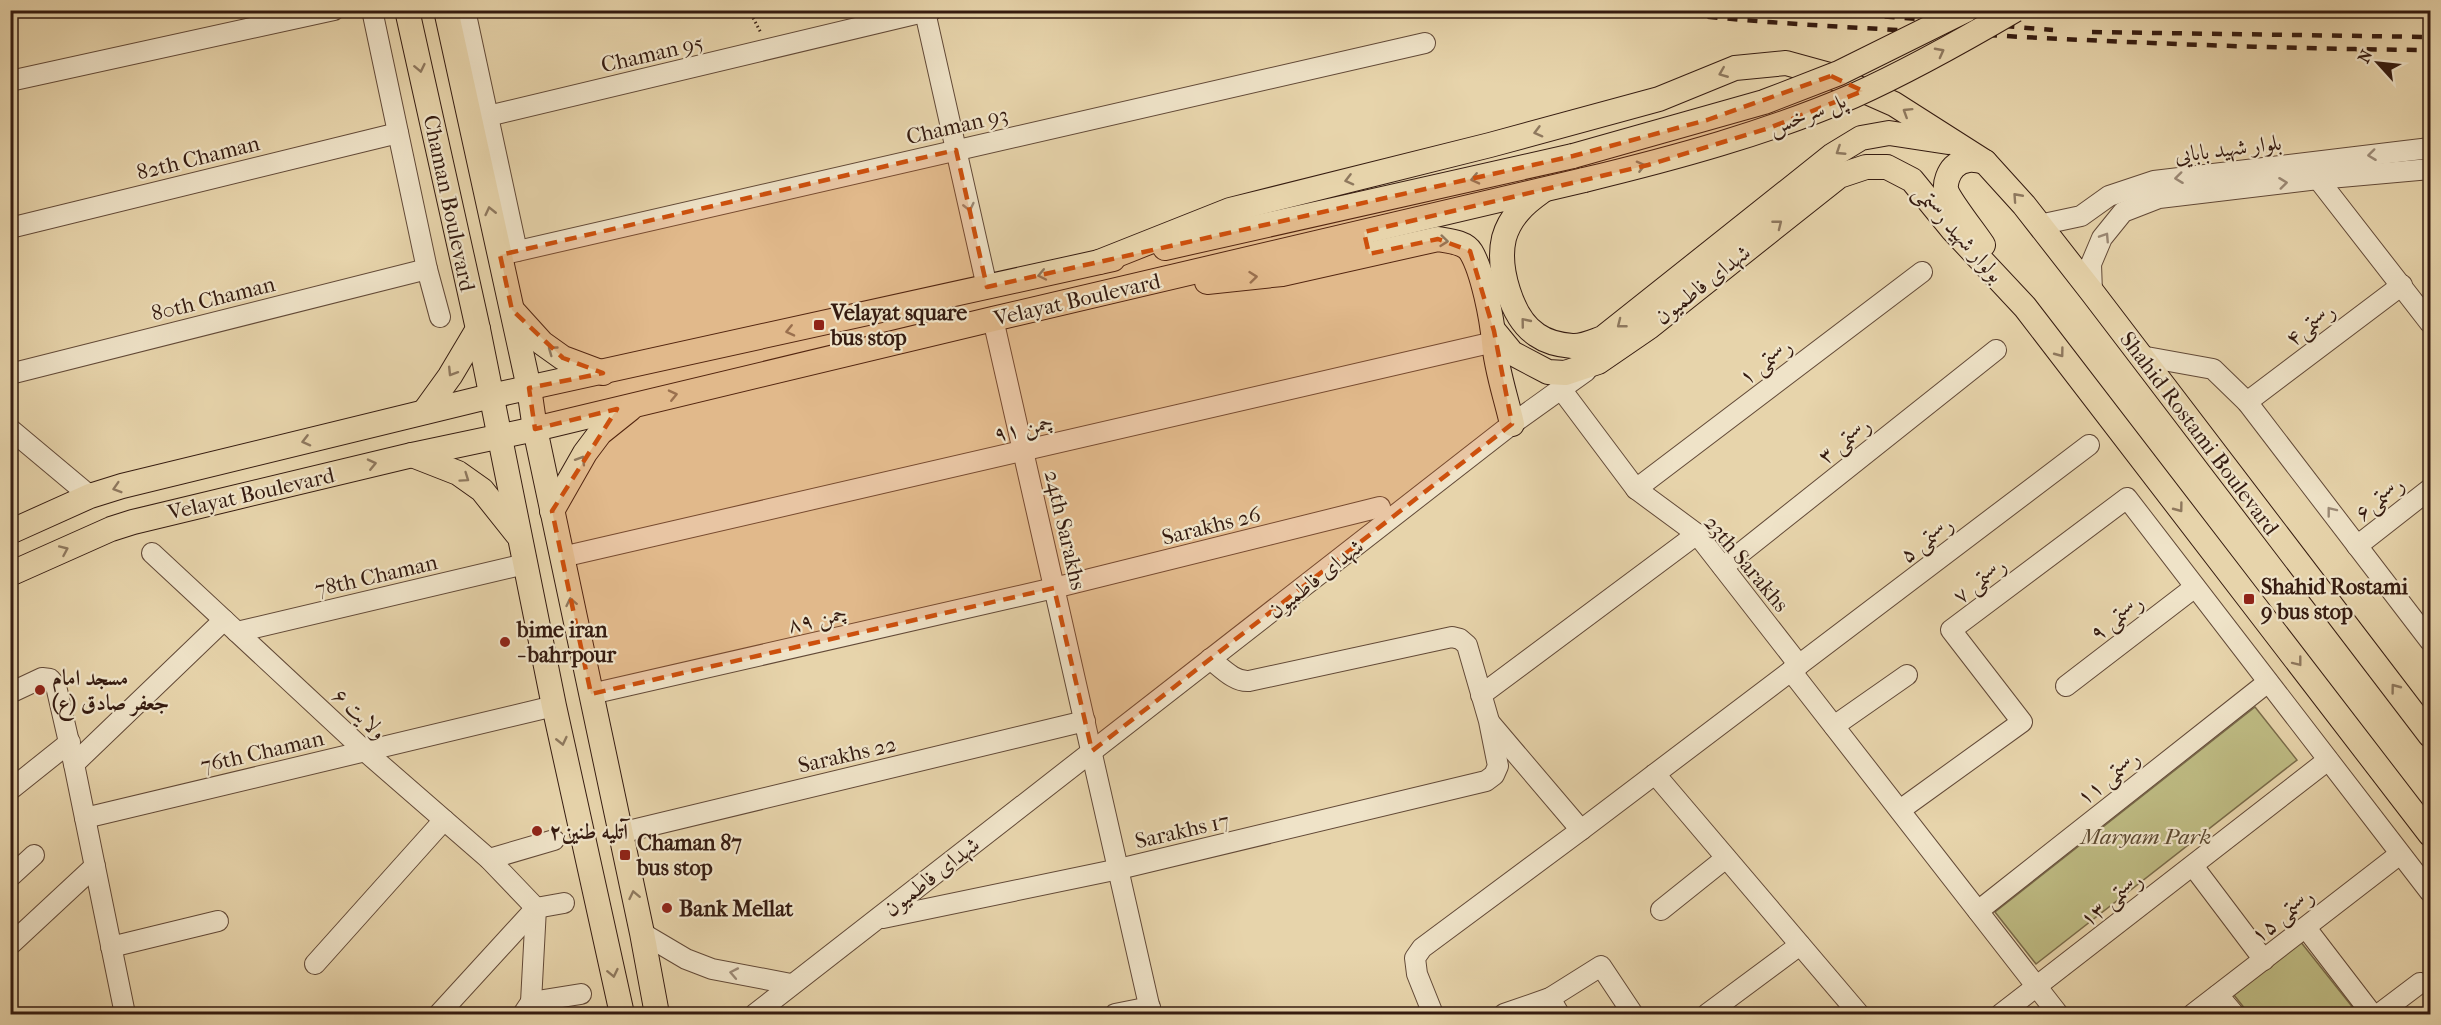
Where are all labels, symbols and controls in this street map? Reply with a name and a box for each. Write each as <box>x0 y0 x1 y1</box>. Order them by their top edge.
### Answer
street label: Chaman 95 <box>598 30 706 78</box>
north arrow <box>2348 33 2408 93</box>
text: N <box>2354 46 2377 66</box>
one-way arrow <box>1934 48 1944 59</box>
one-way arrow <box>413 62 426 72</box>
one-way arrow <box>1719 66 1730 78</box>
street label: پل سرخس <box>1765 87 1853 143</box>
street label: Chaman 93 <box>904 102 1011 150</box>
one-way arrow <box>1903 108 1913 120</box>
street label: Chaman Boulevard <box>418 113 481 295</box>
one-way arrow <box>1533 125 1544 137</box>
street label: 82th Chaman <box>134 130 263 186</box>
street label: بلوار شهید بابایی <box>2173 130 2283 170</box>
one-way arrow <box>1836 144 1847 155</box>
one-way arrow <box>2368 148 2377 161</box>
one-way arrow <box>1636 161 1646 174</box>
one-way arrow <box>1470 171 1480 184</box>
one-way arrow <box>2174 171 2183 184</box>
one-way arrow <box>1344 173 1354 186</box>
one-way arrow <box>2278 178 2288 190</box>
street label: بولوار شهید رستمی <box>1906 180 2009 289</box>
one-way arrow <box>2013 193 2024 204</box>
one-way arrow <box>962 202 975 212</box>
one-way arrow <box>485 207 498 217</box>
one-way arrow <box>1771 221 1782 232</box>
one-way arrow <box>2097 233 2108 244</box>
one-way arrow <box>1440 234 1449 247</box>
street label: شهدای فاطمیون <box>1650 239 1756 331</box>
one-way arrow <box>1037 267 1047 280</box>
street label: Velayat Boulevard <box>990 268 1164 332</box>
street label: 80th Chaman <box>149 271 278 327</box>
one-way arrow <box>1249 271 1258 284</box>
street label: رستمی۴ <box>2281 298 2342 354</box>
place label: Velayat square bus stop <box>830 300 967 351</box>
one-way arrow <box>1617 317 1628 328</box>
marker: Velayat square bus stop <box>812 318 826 332</box>
one-way arrow <box>1521 318 1532 329</box>
one-way arrow <box>785 324 795 337</box>
street label: Shahid Rostami Boulevard <box>2114 327 2285 541</box>
street label: رستمی ۱ <box>1734 333 1799 392</box>
one-way arrow <box>547 346 558 357</box>
one-way arrow <box>2053 346 2064 357</box>
one-way arrow <box>449 365 460 376</box>
one-way arrow <box>668 389 678 402</box>
street label: چمن ۹۱ <box>991 409 1056 449</box>
street label: رستمی ۳ <box>1813 412 1878 471</box>
one-way arrow <box>301 434 311 447</box>
one-way arrow <box>574 456 585 466</box>
one-way arrow <box>367 459 377 472</box>
street label: Velayat Boulevard <box>164 462 338 526</box>
street label: 24th Sarakhs <box>1039 468 1091 593</box>
one-way arrow <box>458 471 469 482</box>
street label: رستمی۶ <box>2350 471 2411 528</box>
one-way arrow <box>112 481 123 493</box>
street label: Sarakhs 26 <box>1159 501 1263 551</box>
one-way arrow <box>2172 501 2183 512</box>
one-way arrow <box>2327 507 2338 518</box>
street label: 23th Sarakhs <box>1698 510 1794 617</box>
street label: رستمی ۵ <box>1895 511 1960 570</box>
street label: شهدای فاطمیون <box>1263 533 1369 625</box>
one-way arrow <box>57 546 68 558</box>
street label: 78th Chaman <box>312 549 440 603</box>
street label: رستمی ۷ <box>1948 552 2013 611</box>
place label: Shahid Rostami 9 bus stop <box>2260 574 2409 625</box>
street label: رستمی ۹ <box>2085 589 2150 648</box>
marker: Shahid Rostami 9 bus stop <box>2242 592 2256 606</box>
one-way arrow <box>566 597 579 607</box>
street label: چمن ۸۹ <box>785 600 850 640</box>
place label: bime iran - bahrpour <box>516 617 617 668</box>
marker: bime iran - bahrpour <box>498 635 512 649</box>
one-way arrow <box>2290 656 2301 667</box>
place label: مسجد امام جعفر صادق (ع) <box>52 665 169 721</box>
street label: ولایت ۶ <box>327 682 392 745</box>
marker: مسجد امام جعفر صادق (ع) <box>33 683 47 697</box>
one-way arrow <box>2391 684 2402 695</box>
street label: 76th Chaman <box>198 725 327 779</box>
street label: Sarakhs 22 <box>795 731 899 779</box>
one-way arrow <box>555 736 568 746</box>
street label: رستمی ۱۱ <box>2072 745 2147 812</box>
street label: Sarakhs 17 <box>1133 808 1232 854</box>
place label: آتلیه طنین۲ <box>549 818 630 845</box>
marker: آتلیه طنین۲ <box>530 824 544 838</box>
park label: Maryam Park <box>2079 824 2211 850</box>
place label: Chaman 87 bus stop <box>636 830 742 881</box>
street label: شهدای فاطمیون <box>879 831 985 923</box>
marker: Chaman 87 bus stop <box>618 848 632 862</box>
street label: رستمی ۱۳ <box>2075 867 2150 934</box>
street label: رستمی ۱۵ <box>2246 883 2321 950</box>
one-way arrow <box>628 891 641 901</box>
place label: Bank Mellat <box>679 896 794 922</box>
marker: Bank Mellat <box>660 901 674 915</box>
one-way arrow <box>606 967 619 977</box>
one-way arrow <box>729 967 739 980</box>

